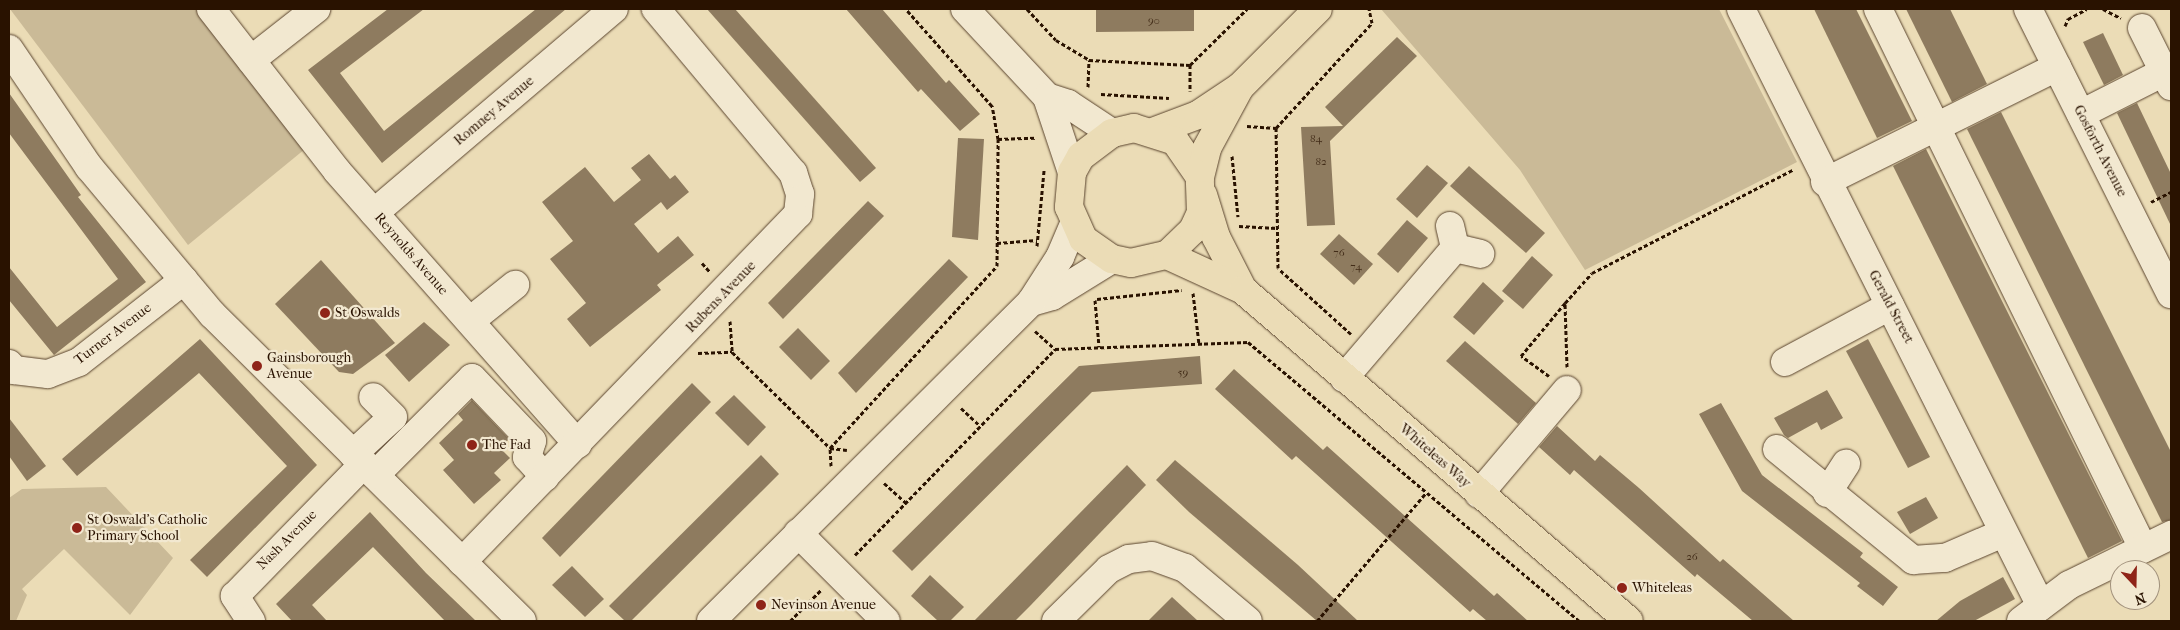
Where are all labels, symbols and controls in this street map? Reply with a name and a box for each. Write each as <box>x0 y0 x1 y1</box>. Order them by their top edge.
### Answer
house number: 90 <box>1148 14 1160 28</box>
street label: Romney Avenue <box>451 73 537 149</box>
street label: Gosforth Avenue <box>2070 102 2130 200</box>
house number: 84 <box>1310 132 1322 146</box>
house number: 82 <box>1315 155 1327 169</box>
street label: Reynolds Avenue <box>371 209 451 299</box>
house number: 76 <box>1333 246 1345 260</box>
street label: Rubens Avenue <box>682 258 760 336</box>
house number: 74 <box>1350 260 1362 274</box>
street label: Gerald Street <box>1865 267 1917 347</box>
street label: Turner Avenue <box>71 300 155 368</box>
place label: St Oswalds <box>335 305 400 321</box>
marker: St Oswalds <box>319 307 331 319</box>
place label: Gainsborough Avenue <box>267 350 351 382</box>
marker: Gainsborough Avenue <box>251 360 263 372</box>
house number: 59 <box>1178 366 1188 380</box>
street label: Whiteleas Way <box>1396 420 1474 492</box>
place label: The Fad <box>482 437 531 453</box>
marker: The Fad <box>466 439 478 451</box>
street label: Nash Avenue <box>254 507 320 573</box>
place label: St Oswald's Catholic Primary School <box>87 512 207 544</box>
marker: St Oswald's Catholic Primary School <box>71 522 83 534</box>
house number: 26 <box>1686 550 1698 564</box>
north arrow <box>2110 560 2160 610</box>
place label: Whiteleas <box>1632 580 1692 596</box>
marker: Whiteleas <box>1616 582 1628 594</box>
text: N <box>2132 589 2148 608</box>
place label: Nevinson Avenue <box>771 597 876 613</box>
marker: Nevinson Avenue <box>755 599 767 611</box>

